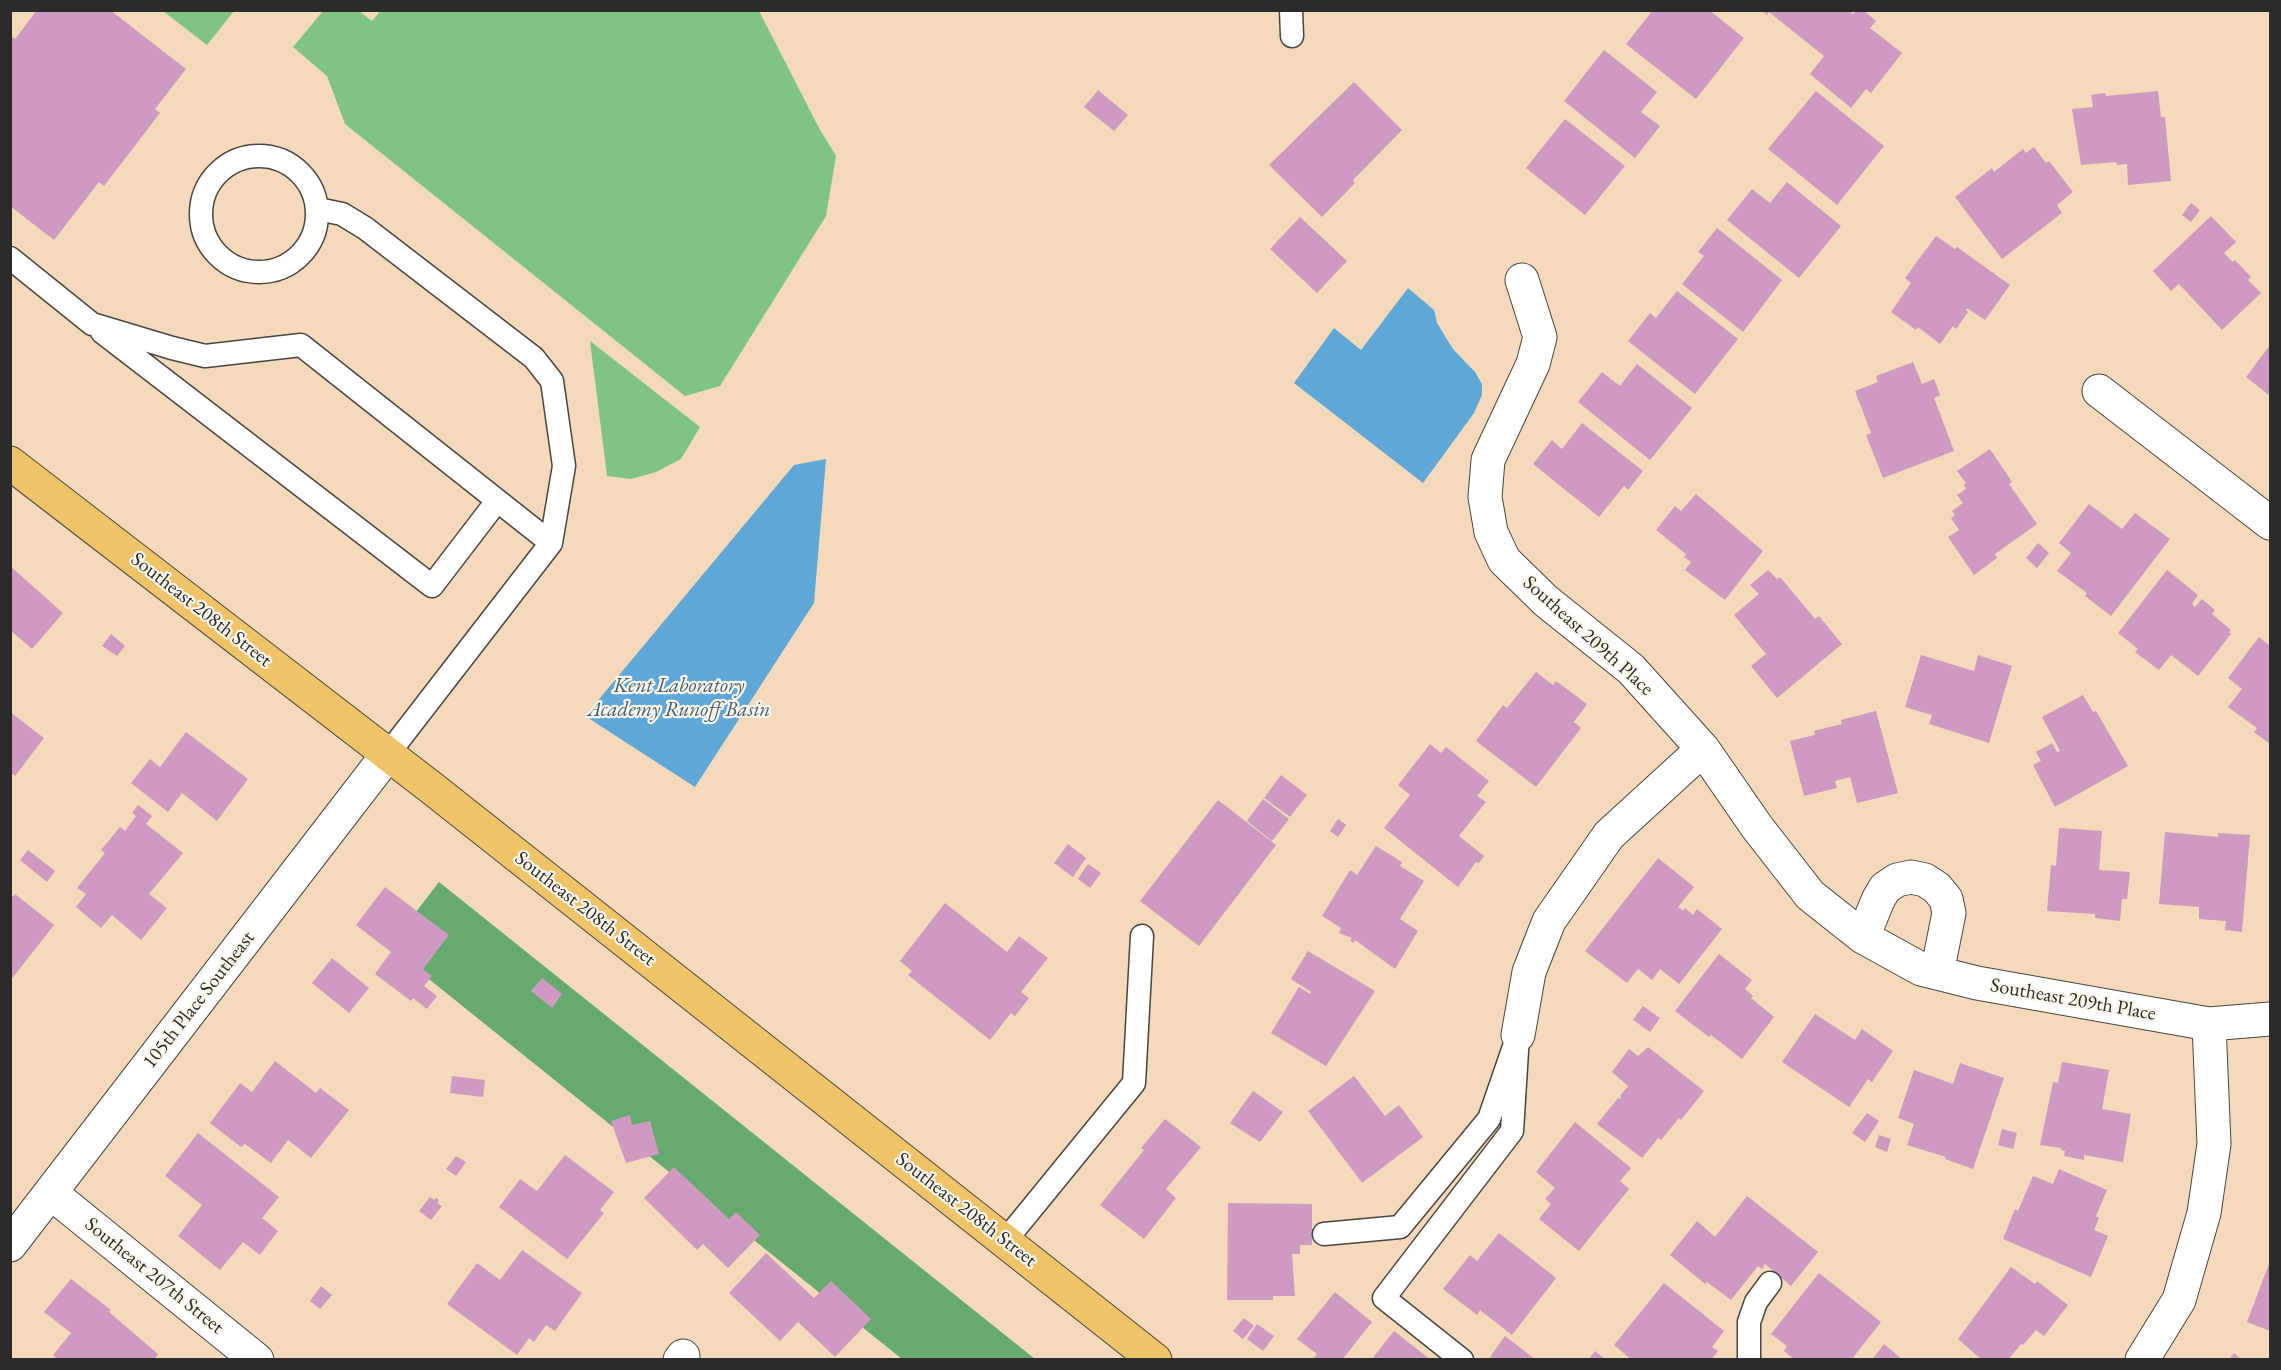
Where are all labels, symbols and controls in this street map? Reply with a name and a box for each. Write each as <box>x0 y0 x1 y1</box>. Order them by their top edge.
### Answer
street label: Southeast 208th Street <box>126 548 276 672</box>
street label: Southeast 209th Place <box>1518 571 1658 701</box>
water label: Kent Laboratory Academy Runoff Basin <box>588 673 770 723</box>
street label: Southeast 208th Street <box>510 847 660 971</box>
street label: 105th Place Southeast <box>138 927 260 1073</box>
street label: Southeast 209th Place <box>1988 974 2158 1026</box>
street label: Southeast 208th Street <box>891 1148 1041 1272</box>
street label: Southeast 207th Street <box>80 1213 228 1339</box>

